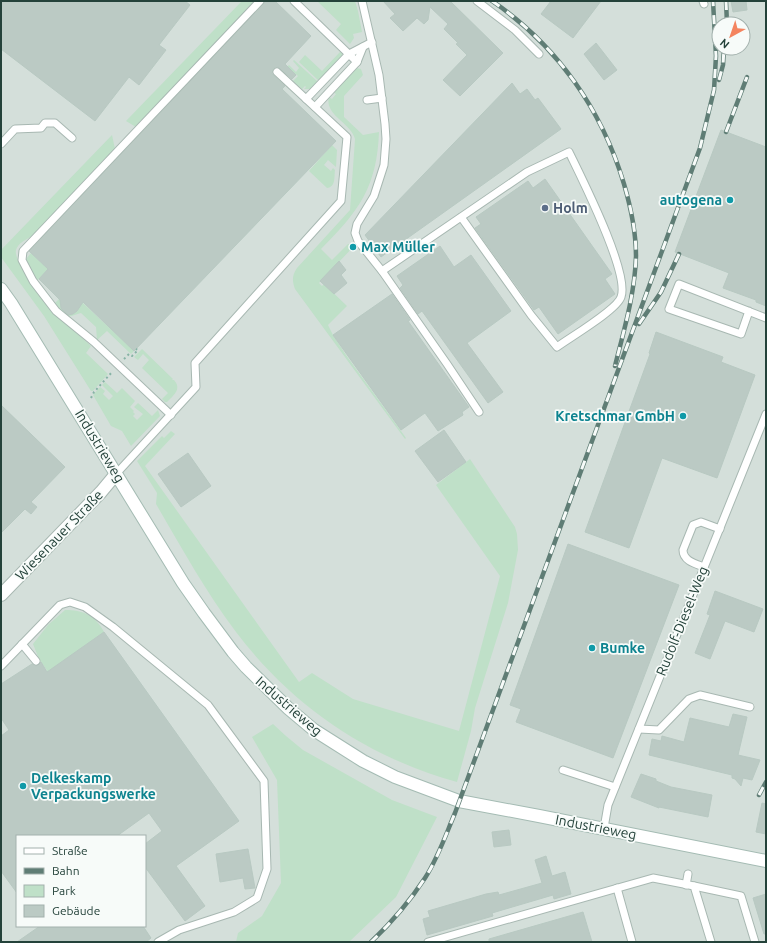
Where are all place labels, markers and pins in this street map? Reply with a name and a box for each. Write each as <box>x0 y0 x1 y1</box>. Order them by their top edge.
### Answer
place label: autogena <box>660 192 722 208</box>
marker: autogena <box>725 195 735 205</box>
place label: Holm <box>553 200 588 216</box>
marker: Holm <box>540 203 550 213</box>
place label: Max Müller <box>361 239 435 255</box>
marker: Max Müller <box>348 242 358 252</box>
place label: Kretschmar GmbH <box>555 408 675 424</box>
marker: Kretschmar GmbH <box>678 411 688 421</box>
place label: Bumke <box>600 640 645 656</box>
marker: Bumke <box>587 643 597 653</box>
place label: Delkeskamp Verpackungswerke <box>31 770 156 802</box>
marker: Delkeskamp Verpackungswerke <box>18 781 28 791</box>

